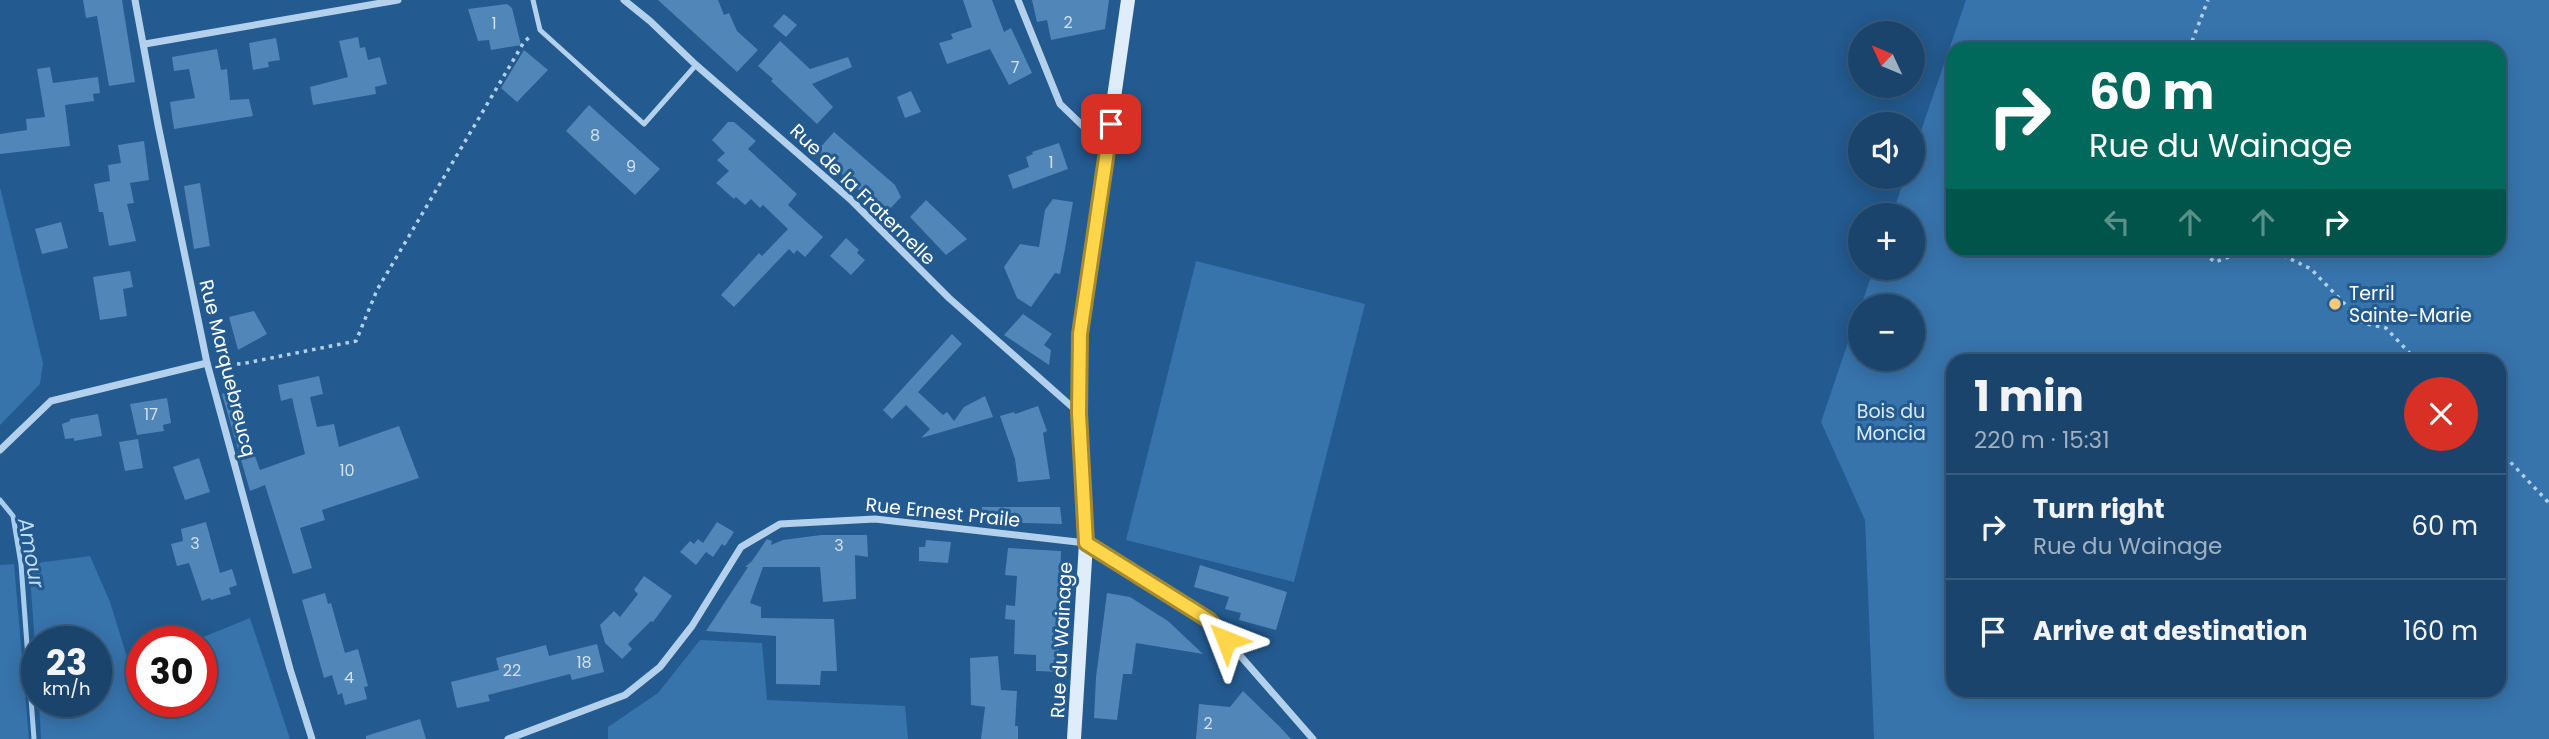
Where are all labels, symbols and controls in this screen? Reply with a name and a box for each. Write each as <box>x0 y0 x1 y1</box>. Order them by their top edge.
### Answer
house number: 2 <box>1063 11 1073 34</box>
house number: 1 <box>491 12 497 35</box>
north arrow <box>1848 21 1925 98</box>
map controls <box>1848 21 1925 371</box>
house number: 7 <box>1011 56 1020 79</box>
text: 60 m <box>2089 58 2214 126</box>
icon: right <box>1974 70 2065 161</box>
pin <box>1081 94 1141 154</box>
icon: arrive <box>1092 105 1130 143</box>
button: sound <box>1848 112 1925 189</box>
street label: Rue de la Fraternelle <box>784 118 942 271</box>
text: Rue du Wainage <box>2089 123 2352 168</box>
house number: 8 <box>590 124 600 147</box>
house number: 1 <box>1048 151 1054 174</box>
house number: 9 <box>626 155 636 178</box>
button: + <box>1848 203 1925 280</box>
icon: left <box>2098 203 2136 241</box>
icon: ahead <box>2171 203 2209 241</box>
icon: ahead <box>2244 203 2282 241</box>
icon: right <box>2317 203 2355 241</box>
street label: Rue Marquebreucq <box>192 277 263 460</box>
place label: Terril Sainte-Marie <box>2349 280 2472 329</box>
button: − <box>1848 294 1925 371</box>
marker: Terril Sainte-Marie <box>2327 296 2343 312</box>
text: 1 min <box>1974 367 2084 426</box>
button: close <box>2404 377 2478 451</box>
park label: Bois du Moncia <box>1856 398 1926 447</box>
house number: 17 <box>144 403 158 426</box>
text: 220 m · 15:31 <box>1974 424 2110 456</box>
house number: 10 <box>339 459 355 482</box>
street label: Rue Ernest Praile <box>864 491 1022 534</box>
text: Turn right <box>2033 491 2165 527</box>
icon: right <box>1974 508 2012 546</box>
text: 60 m <box>2411 508 2478 544</box>
water label: Amour <box>11 515 52 591</box>
text: Rue du Wainage <box>2033 530 2222 562</box>
house number: 3 <box>190 532 200 555</box>
house number: 3 <box>834 534 844 557</box>
street label: Rue du Wainage <box>1044 561 1079 719</box>
position arrow <box>1189 603 1263 677</box>
icon: arrive <box>1974 613 2012 651</box>
text: Arrive at destination <box>2033 613 2308 649</box>
text: 160 m <box>2403 613 2478 649</box>
speed limit sign: 30 <box>126 626 217 717</box>
text: 23 <box>46 638 87 687</box>
house number: 18 <box>576 651 592 674</box>
house number: 22 <box>503 659 521 682</box>
house number: 4 <box>344 666 354 689</box>
text: km/h <box>43 676 90 701</box>
house number: 2 <box>1203 712 1213 735</box>

